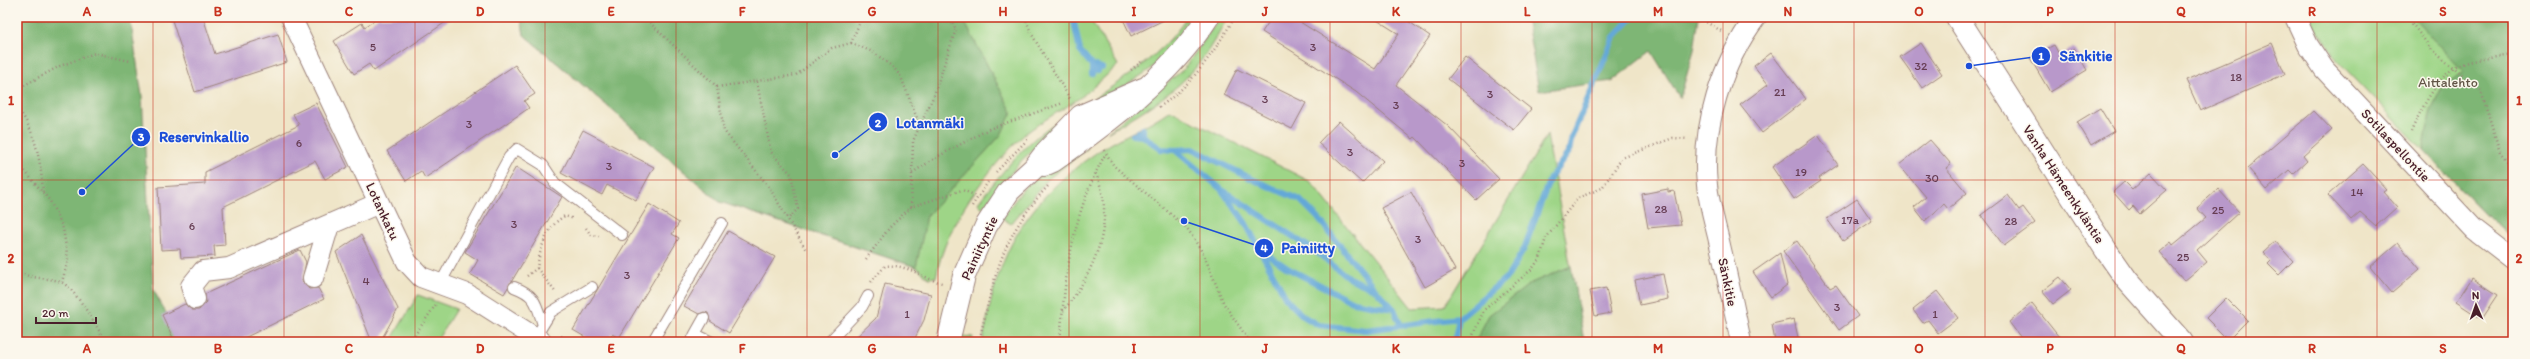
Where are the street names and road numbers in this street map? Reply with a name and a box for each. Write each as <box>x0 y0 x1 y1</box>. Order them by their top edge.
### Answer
street label: Sotilaspellontie <box>2357 105 2434 186</box>
street label: Vanha Hämeenkyläntie <box>2019 122 2109 247</box>
street label: Lotankatu <box>362 180 403 243</box>
street label: Painiityntie <box>957 213 1002 283</box>
street label: Sänkitie <box>1714 256 1741 308</box>

